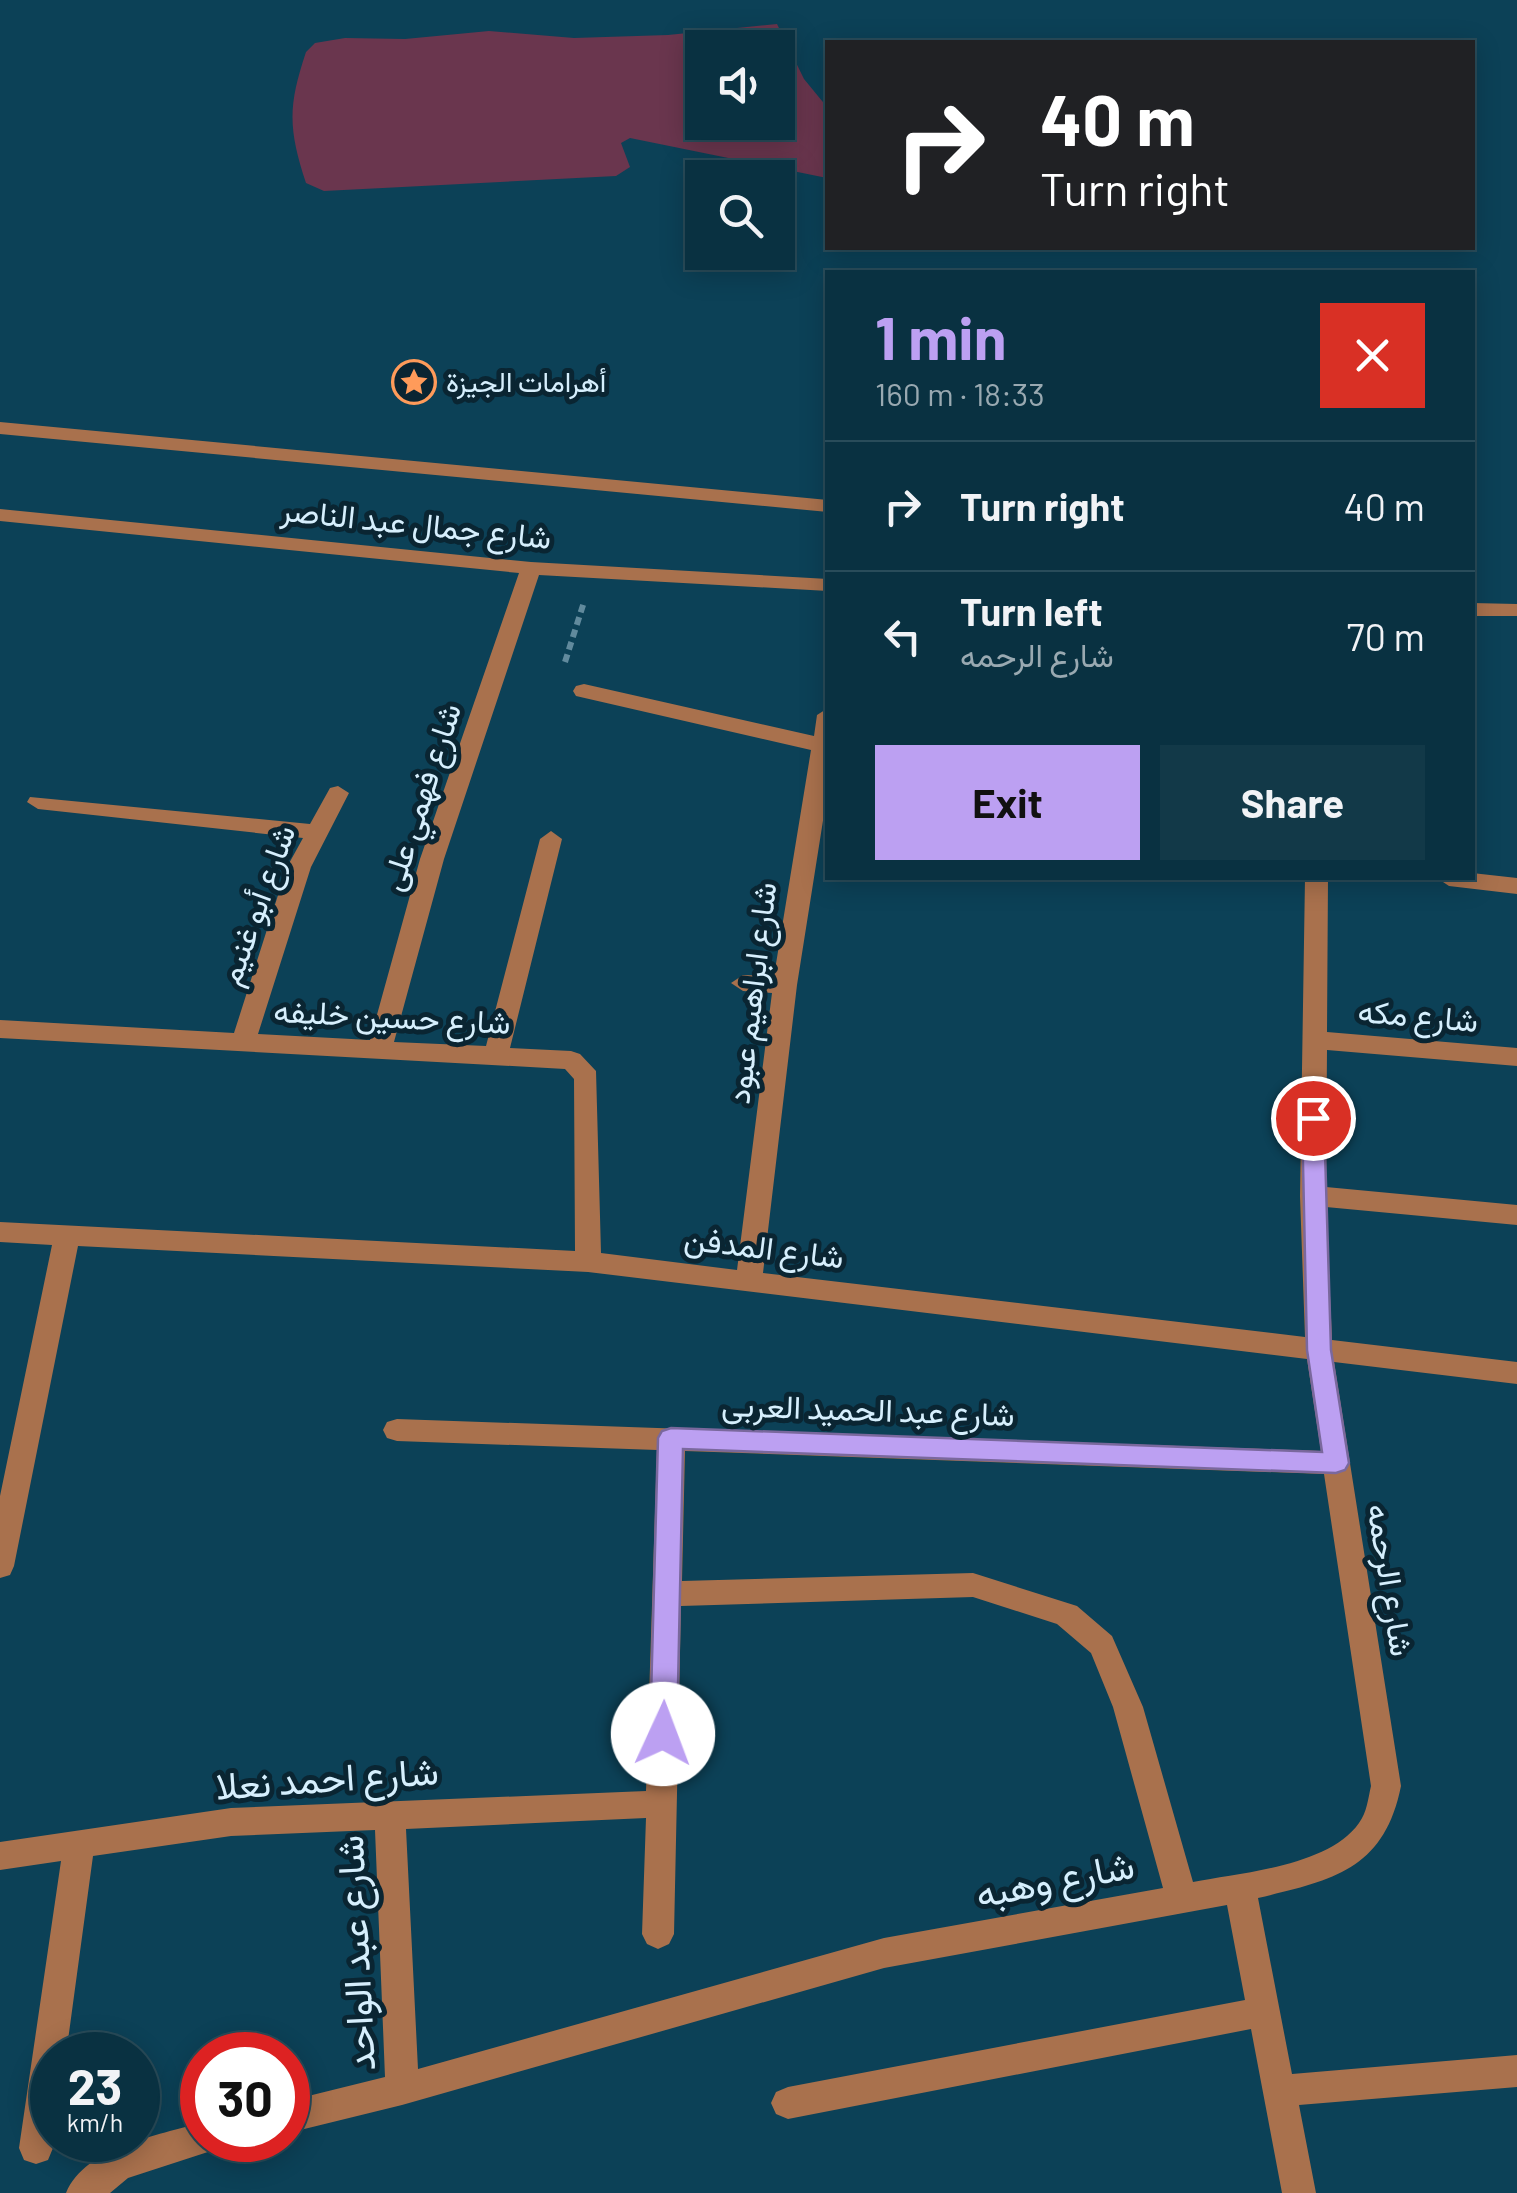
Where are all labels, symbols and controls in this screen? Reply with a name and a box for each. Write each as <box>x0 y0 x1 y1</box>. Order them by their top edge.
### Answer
map controls <box>685 30 795 270</box>
button: sound <box>685 30 795 140</box>
text: 40 m <box>1040 76 1195 160</box>
icon: right <box>875 80 1005 210</box>
button: search <box>685 160 795 270</box>
text: Turn right <box>1040 161 1230 215</box>
text: 1 min <box>875 300 1006 372</box>
button: close <box>1320 303 1425 408</box>
place icon: أهرامات الجيزة <box>391 359 437 405</box>
place label: أهرامات الجيزة <box>446 364 606 400</box>
text: 160 m · 18:33 <box>875 374 1045 412</box>
icon: right <box>875 479 930 534</box>
text: Turn right <box>960 483 1125 529</box>
text: 40 m <box>1344 483 1425 529</box>
street label: شارع جمال عبد الناصر <box>277 489 553 560</box>
text: Turn left <box>960 588 1103 634</box>
icon: left <box>875 609 930 664</box>
text: 70 m <box>1347 613 1425 659</box>
text: شارع الرحمه <box>960 635 1114 673</box>
street label: شارع فهمي على <box>371 698 476 898</box>
button: Exit <box>875 745 1140 860</box>
button: Share <box>1160 745 1425 860</box>
street label: شارع أبو غنيم <box>209 819 306 991</box>
street label: شارع ابراهيم عبود <box>718 880 787 1106</box>
street label: شارع حسين خليفه <box>272 990 512 1045</box>
street label: شارع مكه <box>1356 990 1480 1043</box>
pin <box>1271 1076 1356 1161</box>
icon: arrive <box>1286 1091 1341 1146</box>
street label: شارع المدفن <box>682 1217 846 1280</box>
street label: شارع عبد الحميد العربى <box>721 1384 1015 1437</box>
street label: شارع الرحمه <box>1356 1501 1423 1659</box>
position arrow <box>611 1682 715 1786</box>
street label: شارع احمد نعلا <box>214 1746 440 1813</box>
street label: شارع عبد الواحد <box>325 1834 388 2072</box>
street label: شارع وهبه <box>972 1840 1139 1921</box>
speed limit sign: 30 <box>180 2032 310 2162</box>
text: 23 <box>68 2055 122 2115</box>
text: km/h <box>67 2107 123 2137</box>

